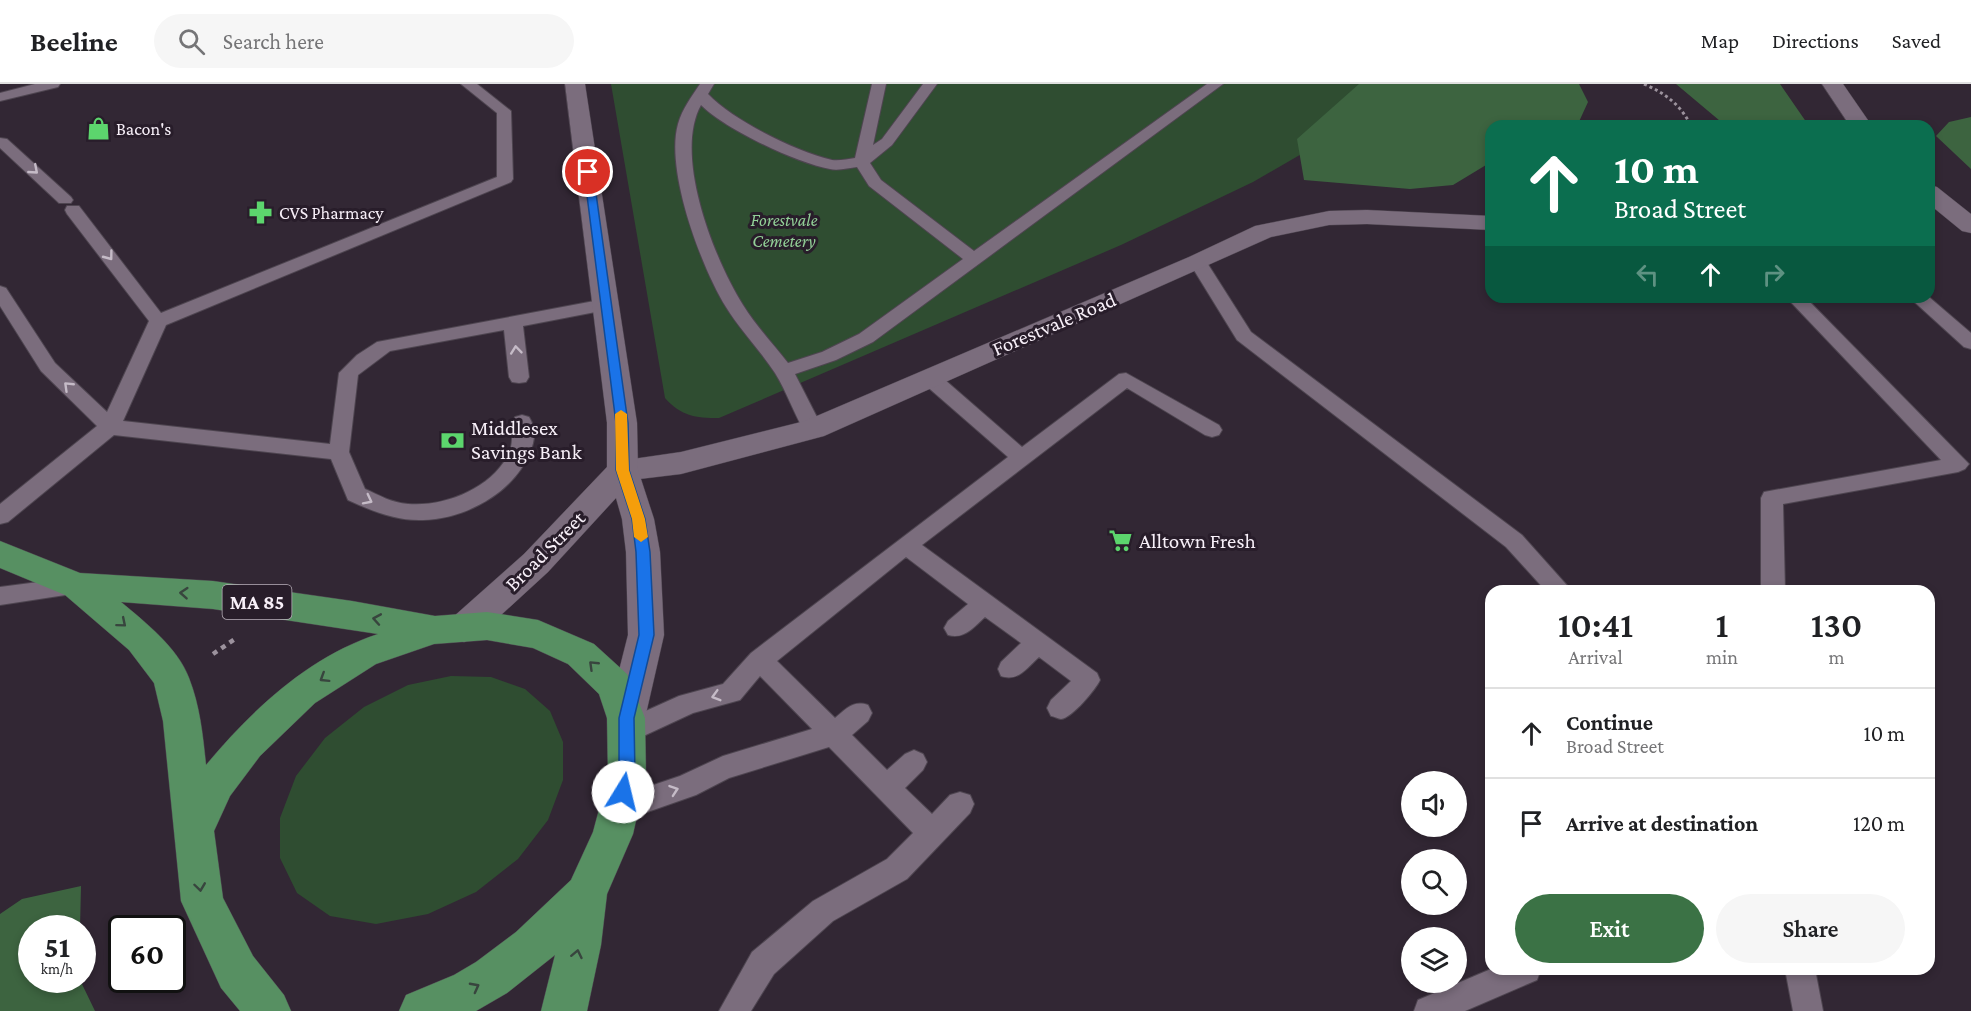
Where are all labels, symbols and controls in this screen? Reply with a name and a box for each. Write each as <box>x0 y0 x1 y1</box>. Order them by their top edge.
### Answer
search box <box>154 14 574 68</box>
icon: search <box>175 25 208 58</box>
text: Beeline <box>30 26 118 57</box>
text: Search here <box>223 29 324 54</box>
text: Map <box>1701 29 1739 53</box>
text: Directions <box>1772 29 1859 53</box>
text: Saved <box>1892 29 1941 53</box>
shop icon: Bacon's <box>85 116 111 142</box>
place label: Bacon's <box>116 119 171 139</box>
icon: ahead <box>1515 144 1593 222</box>
text: 10 m <box>1614 145 1699 192</box>
pin <box>562 146 613 197</box>
icon: arrive <box>571 155 604 188</box>
one-way arrow <box>27 163 38 174</box>
text: Broad Street <box>1614 194 1746 224</box>
pharmacy icon: CVS Pharmacy <box>248 200 274 226</box>
place label: CVS Pharmacy <box>279 203 384 223</box>
park label: Forestvale Cemetery <box>751 210 818 251</box>
one-way arrow <box>101 250 112 261</box>
icon: left <box>1631 258 1664 291</box>
icon: ahead <box>1694 258 1727 291</box>
icon: right <box>1757 258 1790 291</box>
street label: Forestvale Road <box>989 287 1119 361</box>
one-way arrow <box>510 345 523 354</box>
one-way arrow <box>64 382 74 393</box>
place label: Middlesex Savings Bank <box>471 416 582 464</box>
bank icon: Middlesex Savings Bank <box>440 427 466 453</box>
one-way arrow <box>362 493 373 504</box>
street label: Broad Street <box>500 505 591 596</box>
supermarket icon: Alltown Fresh <box>1108 528 1134 554</box>
place label: Alltown Fresh <box>1139 529 1256 553</box>
road number: MA 85 <box>222 585 292 619</box>
one-way arrow <box>180 587 189 600</box>
text: 10:41 <box>1558 605 1633 645</box>
text: 1 <box>1716 605 1728 645</box>
text: 130 <box>1811 605 1862 645</box>
one-way arrow <box>373 614 382 626</box>
one-way arrow <box>115 616 126 627</box>
text: Arrival <box>1568 646 1623 668</box>
text: min <box>1706 646 1738 668</box>
text: m <box>1828 646 1845 668</box>
one-way arrow <box>590 662 601 673</box>
one-way arrow <box>320 671 331 682</box>
one-way arrow <box>711 689 722 701</box>
text: Continue <box>1566 710 1653 735</box>
icon: ahead <box>1515 717 1548 750</box>
text: 10 m <box>1863 721 1905 746</box>
text: Broad Street <box>1566 735 1664 757</box>
position arrow <box>591 760 655 824</box>
map controls <box>1401 771 1467 993</box>
button: sound <box>1401 771 1467 837</box>
one-way arrow <box>668 785 679 797</box>
icon: arrive <box>1515 807 1548 840</box>
text: Arrive at destination <box>1566 811 1758 836</box>
text: 120 m <box>1853 811 1905 836</box>
button: search <box>1401 849 1467 915</box>
one-way arrow <box>193 883 205 892</box>
button: Exit <box>1515 894 1704 963</box>
button: Share <box>1716 894 1905 963</box>
speed limit sign: 60 <box>108 915 186 993</box>
button: layers <box>1401 927 1467 993</box>
text: 51 <box>44 930 70 963</box>
one-way arrow <box>569 949 582 959</box>
text: km/h <box>41 961 73 977</box>
one-way arrow <box>469 983 480 994</box>

